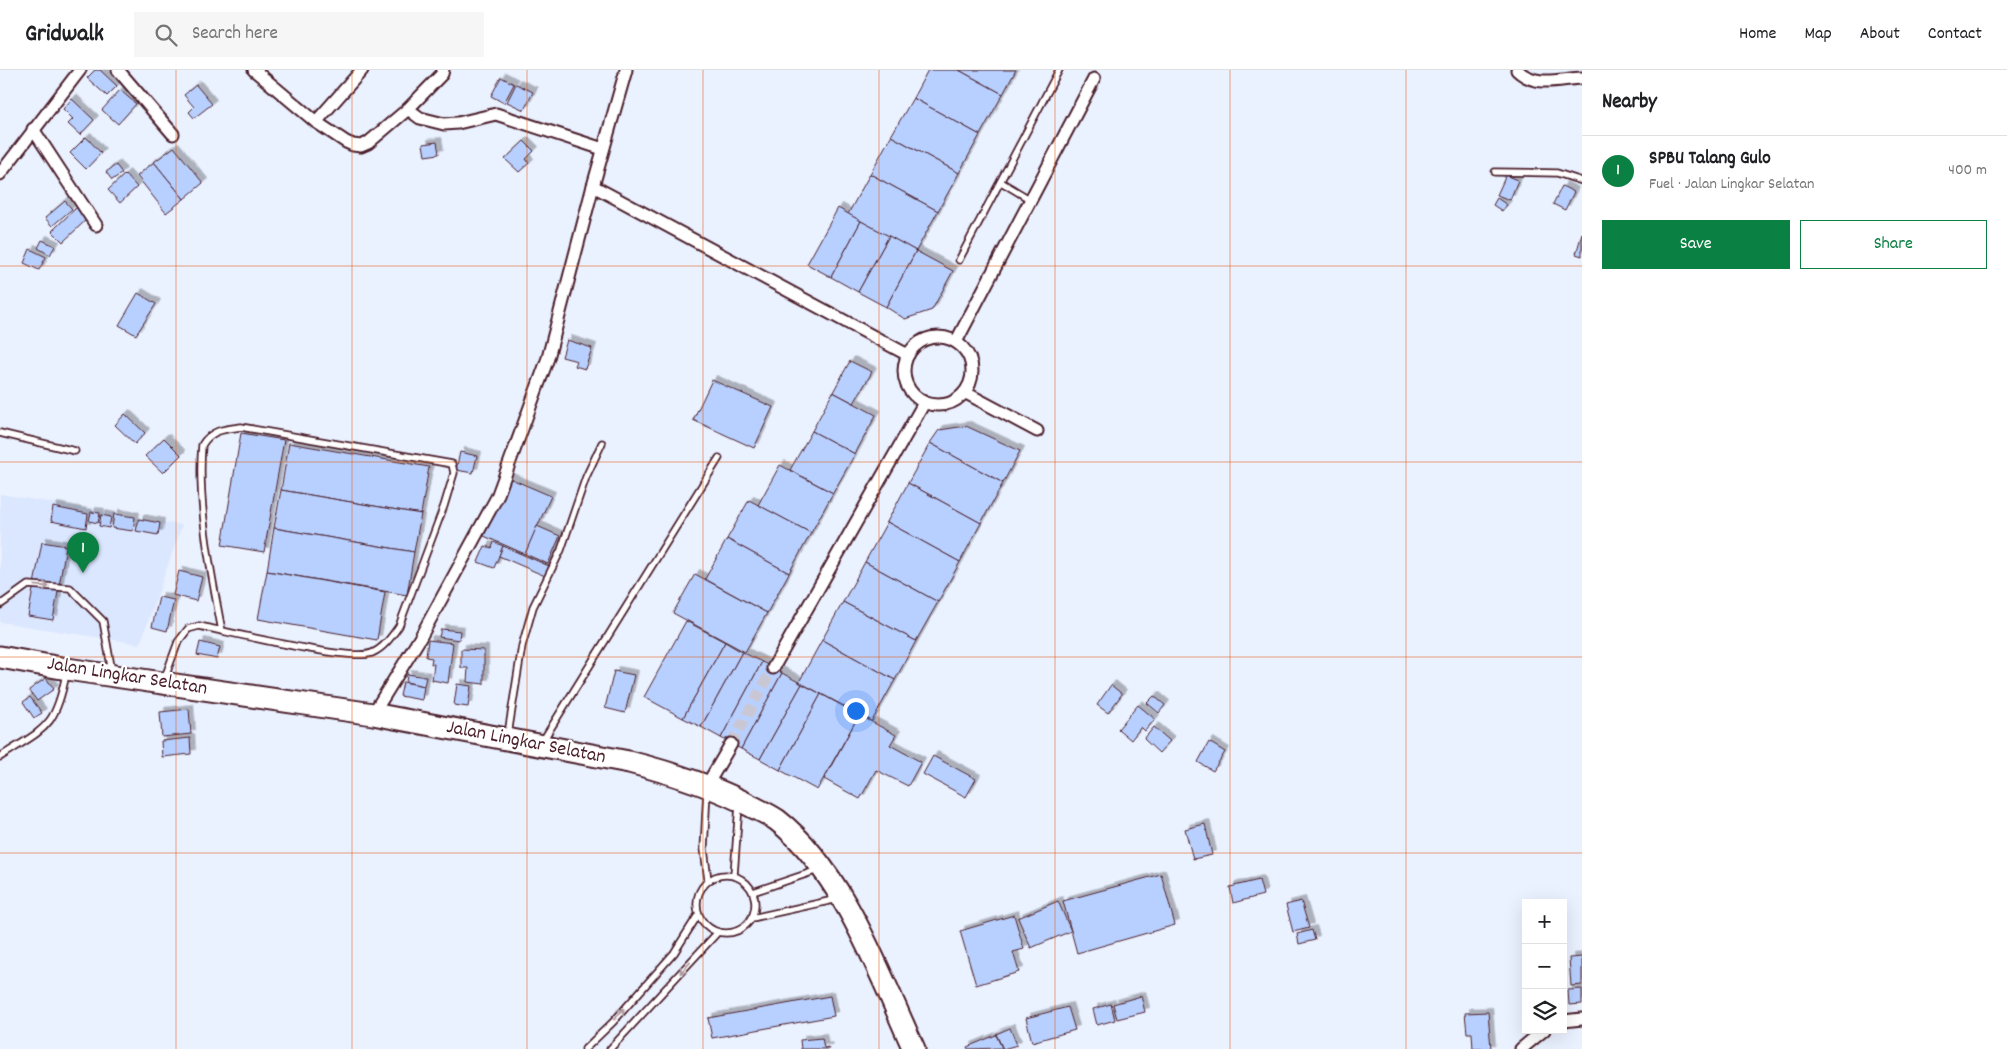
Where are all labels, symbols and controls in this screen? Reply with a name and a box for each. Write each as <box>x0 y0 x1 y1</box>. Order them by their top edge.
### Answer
search box <box>134 12 484 57</box>
text: Gridwalk <box>25 18 104 52</box>
icon: search <box>152 21 180 49</box>
text: Search here <box>192 21 278 48</box>
text: Home <box>1739 22 1776 47</box>
text: Map <box>1804 22 1832 47</box>
text: About <box>1860 22 1900 47</box>
text: Contact <box>1928 22 1982 47</box>
text: Nearby <box>1602 88 1657 118</box>
text: SPBU Talang Gulo <box>1649 146 1771 173</box>
text: 1 <box>1616 159 1620 182</box>
text: 400 m <box>1948 159 1987 182</box>
text: Fuel · Jalan Lingkar Selatan <box>1649 173 1814 196</box>
button: Save <box>1602 220 1790 269</box>
button: Share <box>1800 220 1987 269</box>
pin: 1 <box>67 532 99 573</box>
one-way arrow <box>34 581 50 590</box>
street label: Jalan Lingkar Selatan <box>45 651 209 703</box>
your location <box>843 698 869 724</box>
street label: Jalan Lingkar Selatan <box>444 714 608 772</box>
map controls <box>1522 899 1567 1034</box>
button: + <box>1522 899 1567 944</box>
button: − <box>1522 944 1567 989</box>
one-way arrow <box>679 962 691 975</box>
button: layers <box>1522 989 1567 1034</box>
one-way arrow <box>613 1008 625 1021</box>

